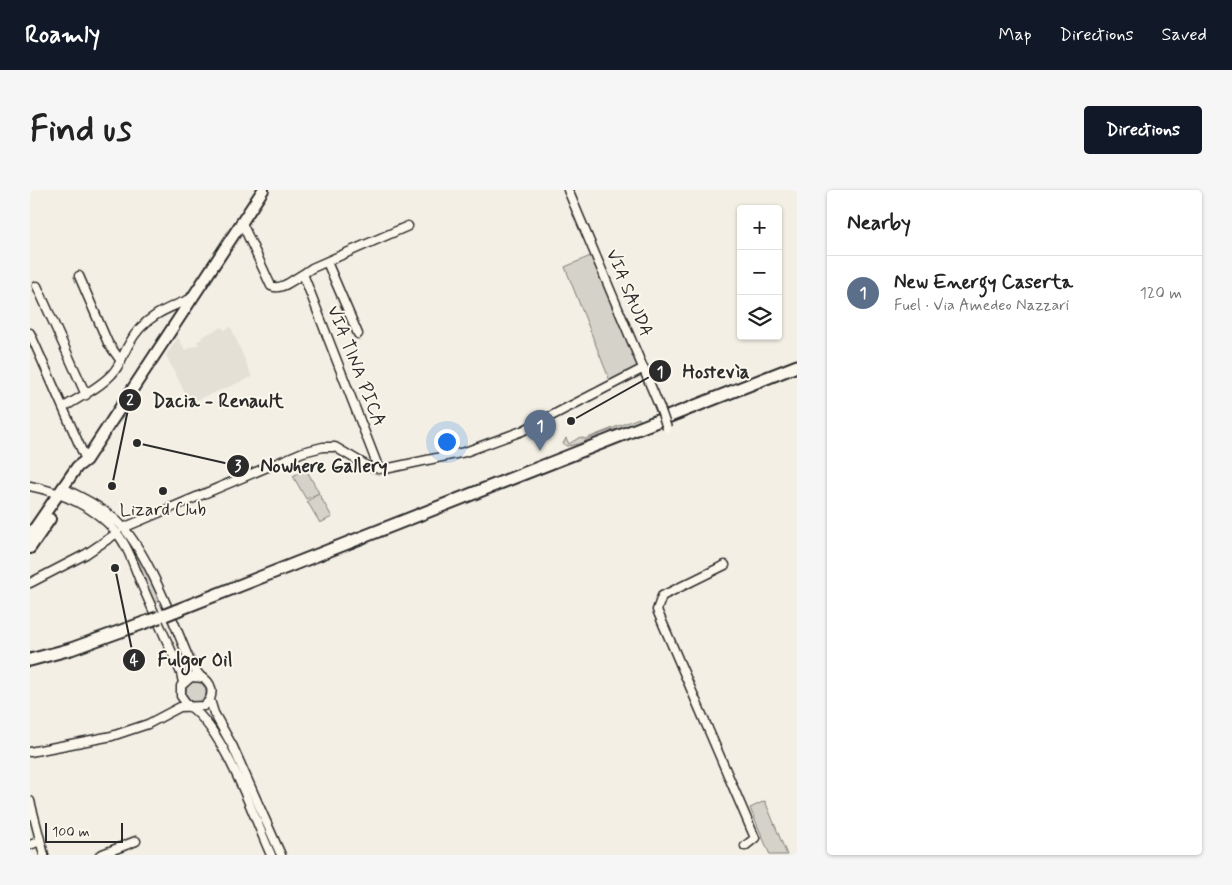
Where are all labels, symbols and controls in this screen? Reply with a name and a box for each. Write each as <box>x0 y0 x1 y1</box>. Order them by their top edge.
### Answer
text: Roamly <box>25 20 100 51</box>
text: Map <box>999 23 1032 47</box>
text: Directions <box>1060 23 1134 47</box>
text: Saved <box>1162 23 1207 47</box>
button: Directions <box>1084 106 1202 154</box>
text: Find us <box>30 107 132 153</box>
map controls <box>737 205 782 340</box>
button: + <box>737 205 782 250</box>
text: Nearby <box>847 209 911 237</box>
street label: VIA SAUDA <box>600 246 658 340</box>
button: − <box>737 250 782 295</box>
text: New Energy Caserta <box>894 270 1073 295</box>
text: 1 <box>859 283 867 304</box>
text: 120 m <box>1140 283 1182 304</box>
button: layers <box>737 295 782 340</box>
text: Fuel · Via Amedeo Nazzari <box>894 295 1069 316</box>
street label: VIA TINA PICA <box>321 302 391 430</box>
callout: Hostevìa <box>648 354 760 388</box>
text: Hostevìa <box>683 360 750 385</box>
text: 1 <box>657 363 663 383</box>
callout: Dacia - Renault <box>117 383 294 417</box>
text: Dacia - Renault <box>152 389 285 414</box>
text: 2 <box>126 391 134 411</box>
pin: 1 <box>524 410 556 451</box>
your location <box>434 429 460 455</box>
callout: Nowhere Gallery <box>225 449 398 483</box>
text: Nowhere Gallery <box>260 454 388 479</box>
text: 3 <box>235 457 242 477</box>
marker: Lizard Club <box>157 485 169 497</box>
place label: Lizard Club <box>120 498 206 522</box>
callout: Fulgor Oil <box>122 643 243 677</box>
text: Fulgor Oil <box>158 648 233 676</box>
text: 4 <box>130 651 139 671</box>
scale bar <box>45 820 122 843</box>
text: 100 m <box>52 823 90 841</box>

